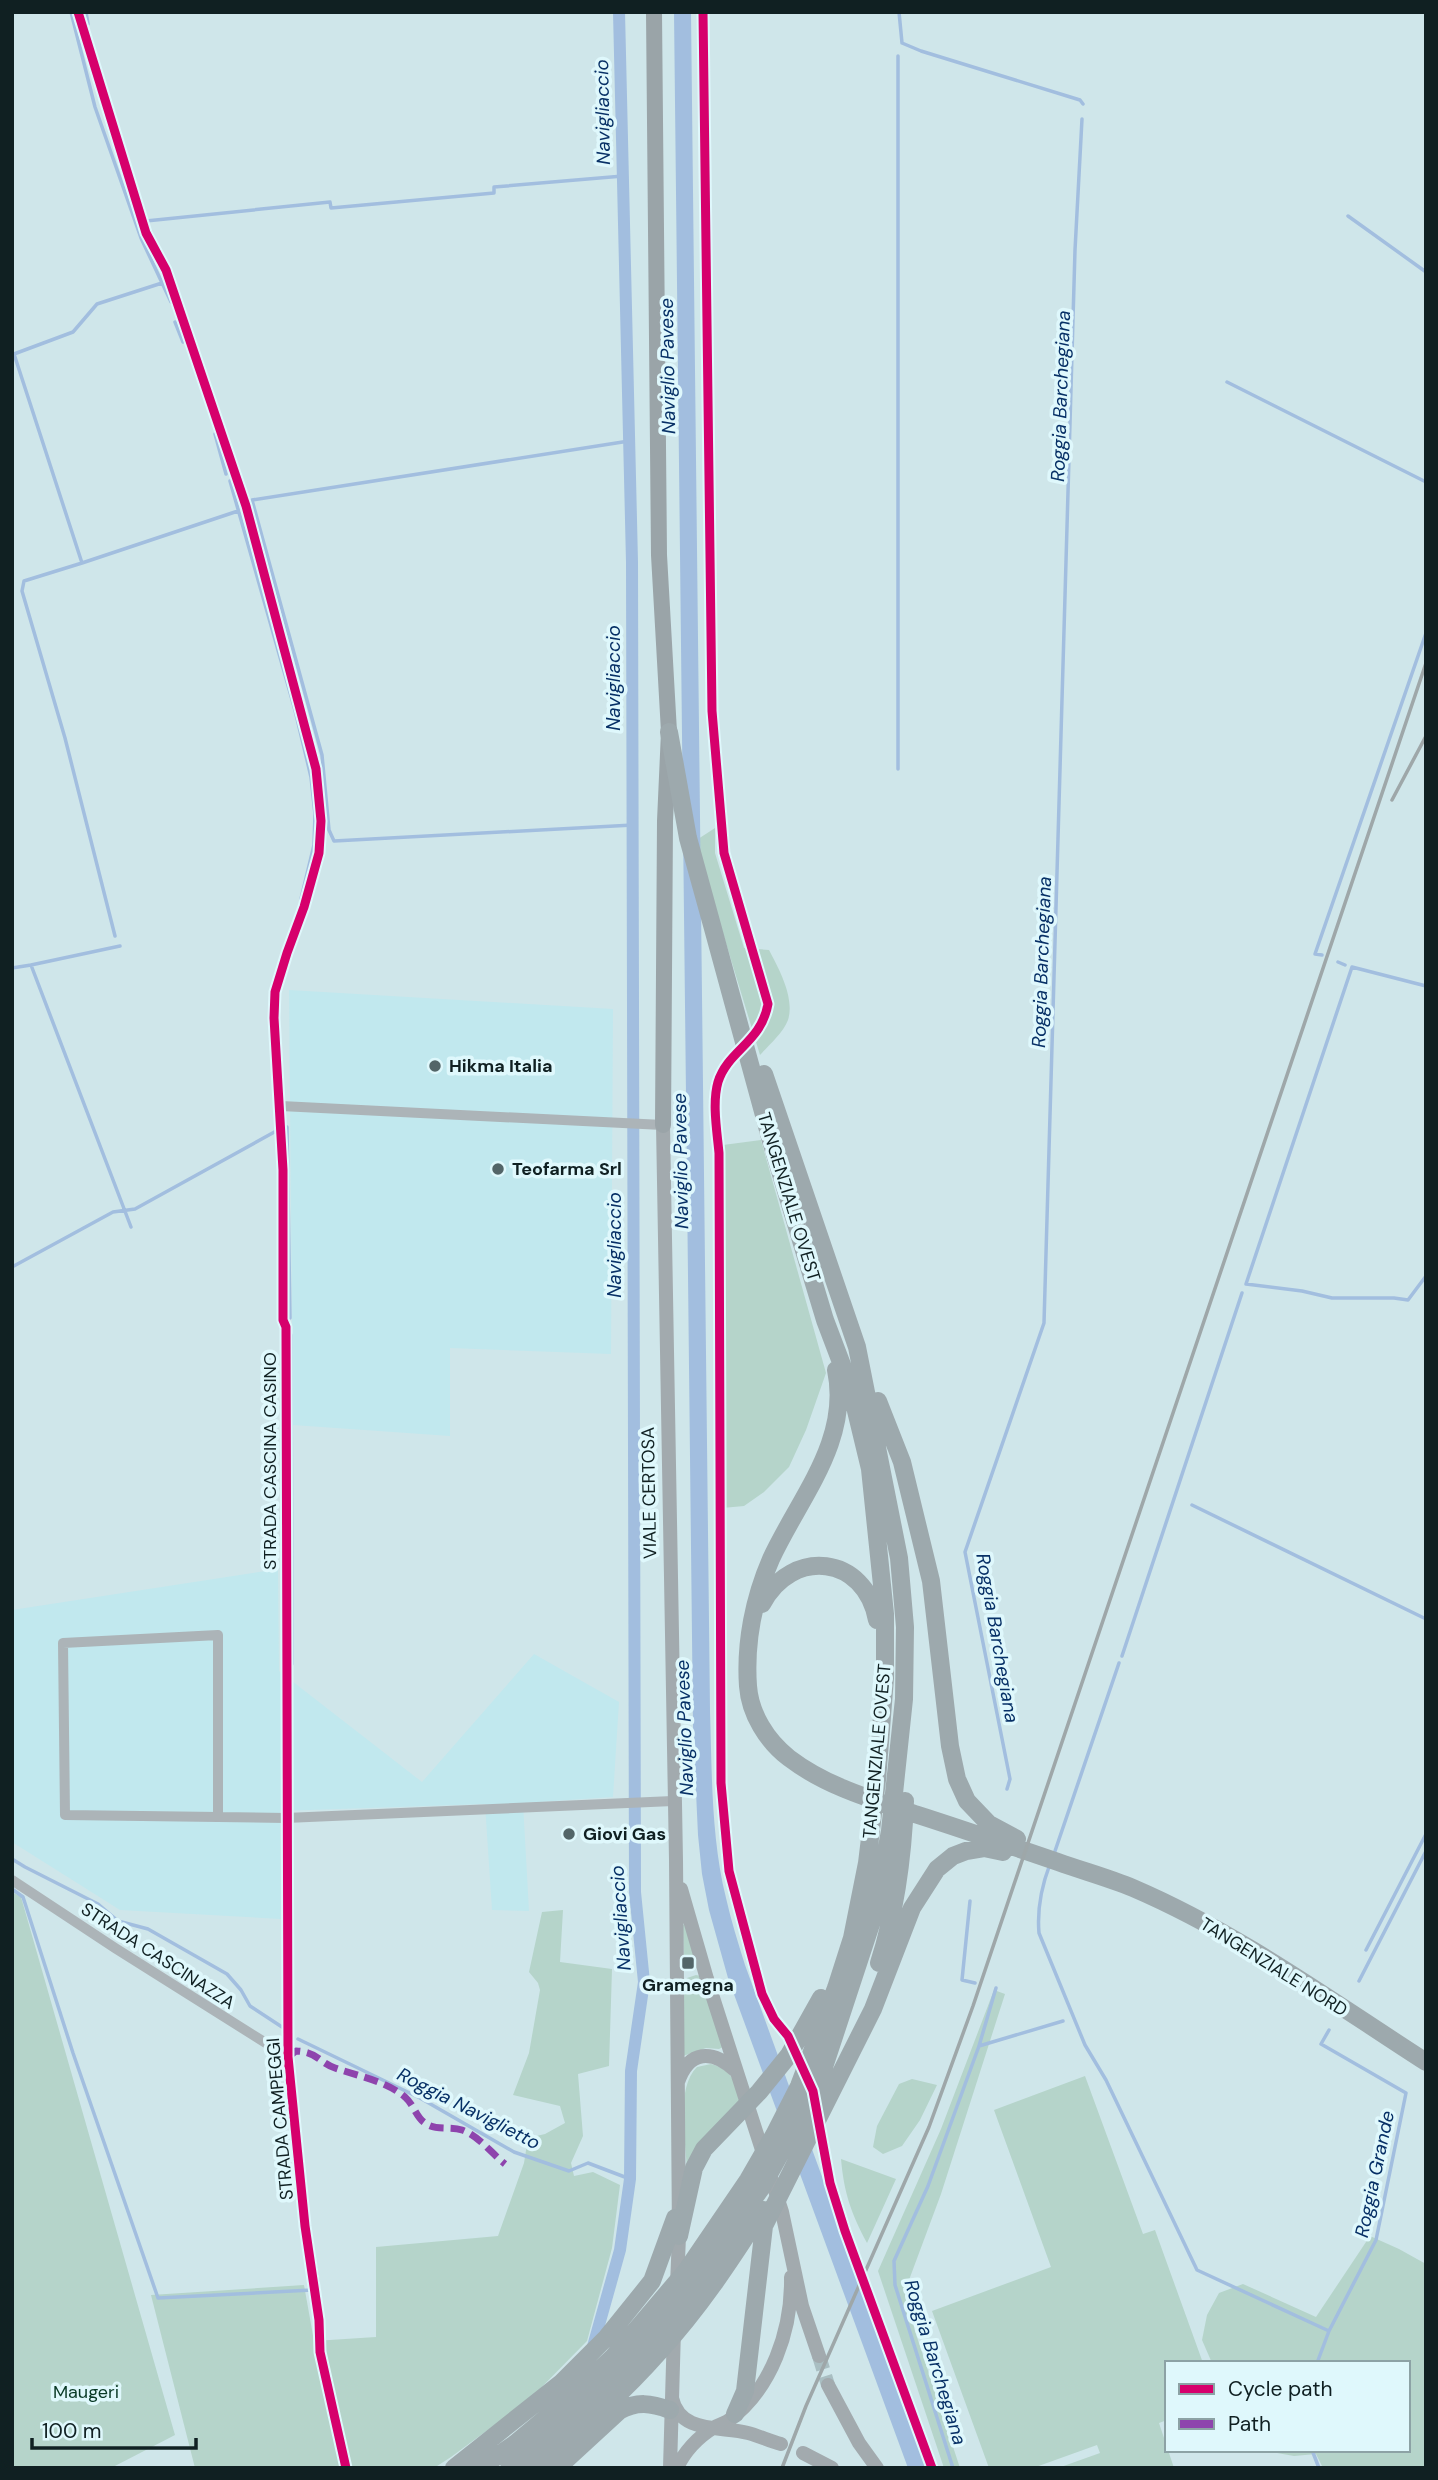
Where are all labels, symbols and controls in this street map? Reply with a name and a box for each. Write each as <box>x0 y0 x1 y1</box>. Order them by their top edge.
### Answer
water label: Navigliaccio <box>589 59 616 165</box>
water label: Naviglio Pavese <box>654 298 681 434</box>
water label: Roggia Barchegiana <box>1045 310 1076 482</box>
water label: Navigliaccio <box>601 625 626 731</box>
water label: Roggia Barchegiana <box>1026 876 1057 1048</box>
place label: Hikma Italia <box>449 1054 552 1078</box>
marker: Hikma Italia <box>427 1058 443 1074</box>
water label: Naviglio Pavese <box>667 1093 694 1229</box>
street label: TANGENZIALE OVEST <box>752 1110 826 1284</box>
place label: Teofarma Srl <box>512 1157 622 1181</box>
marker: Teofarma Srl <box>490 1161 506 1177</box>
water label: Navigliaccio <box>602 1192 627 1298</box>
street label: STRADA CASCINA CASINO <box>258 1352 282 1570</box>
street label: VIALE CERTOSA <box>636 1427 662 1559</box>
water label: Roggia Barchegiana <box>970 1551 1025 1725</box>
water label: Naviglio Pavese <box>670 1659 699 1796</box>
street label: TANGENZIALE OVEST <box>857 1663 897 1839</box>
place label: Giovi Gas <box>583 1822 666 1846</box>
marker: Giovi Gas <box>561 1826 577 1842</box>
water label: Navigliaccio <box>604 1864 637 1972</box>
street label: STRADA CASCINAZZA <box>76 1897 240 2015</box>
street label: TANGENZIALE NORD <box>1196 1912 1352 2022</box>
marker: Gramegna <box>680 1955 696 1971</box>
place label: Gramegna <box>642 1973 734 1997</box>
street label: STRADA CAMPEGGI <box>261 2037 299 2201</box>
water label: Roggia Naviglietto <box>393 2062 545 2155</box>
water label: Roggia Grande <box>1349 2108 1400 2240</box>
water label: Roggia Barchegiana <box>898 2276 973 2448</box>
legend <box>1165 2361 1410 2452</box>
text: Cycle path <box>1228 2375 1333 2403</box>
park label: Maugeri <box>53 2380 119 2404</box>
scale bar <box>32 2406 196 2450</box>
text: Path <box>1228 2410 1271 2438</box>
text: 100 m <box>42 2417 102 2445</box>

